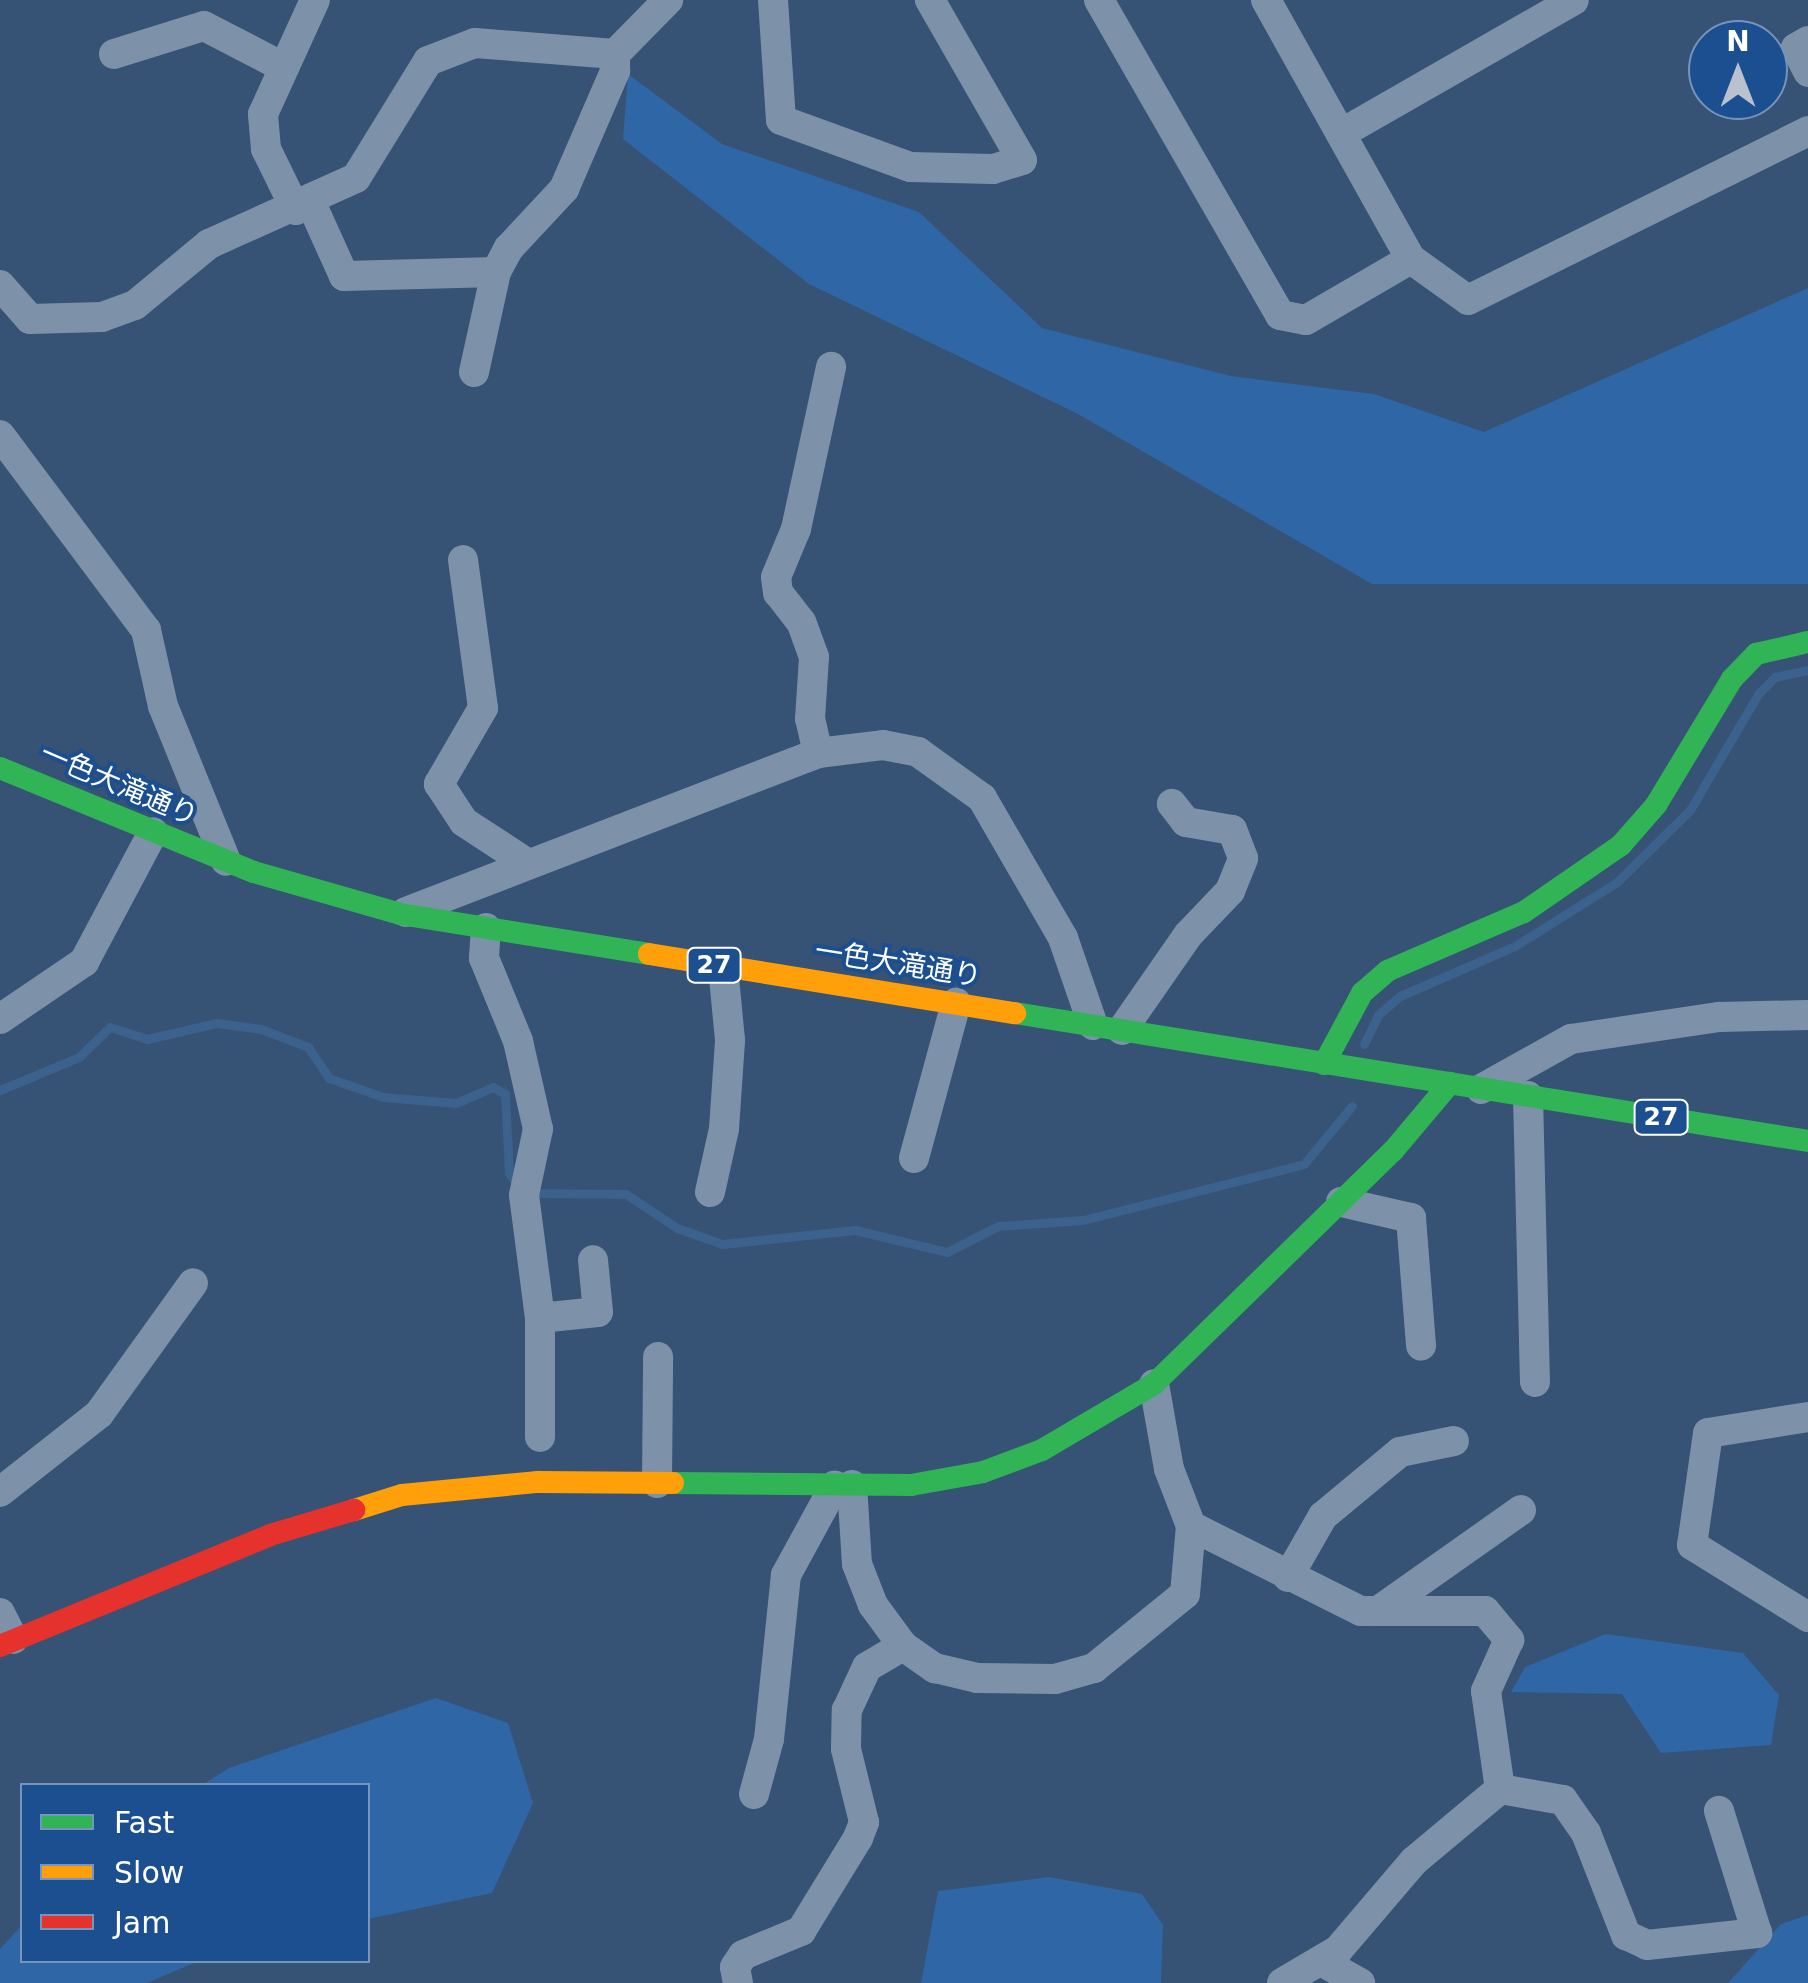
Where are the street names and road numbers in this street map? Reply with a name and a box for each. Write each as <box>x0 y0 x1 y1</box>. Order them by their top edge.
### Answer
street label: 一色大滝通り <box>35 737 203 833</box>
street label: 一色大滝通り <box>812 934 984 994</box>
road number: 27 <box>686 945 742 985</box>
road number: 27 <box>1634 1097 1688 1137</box>

